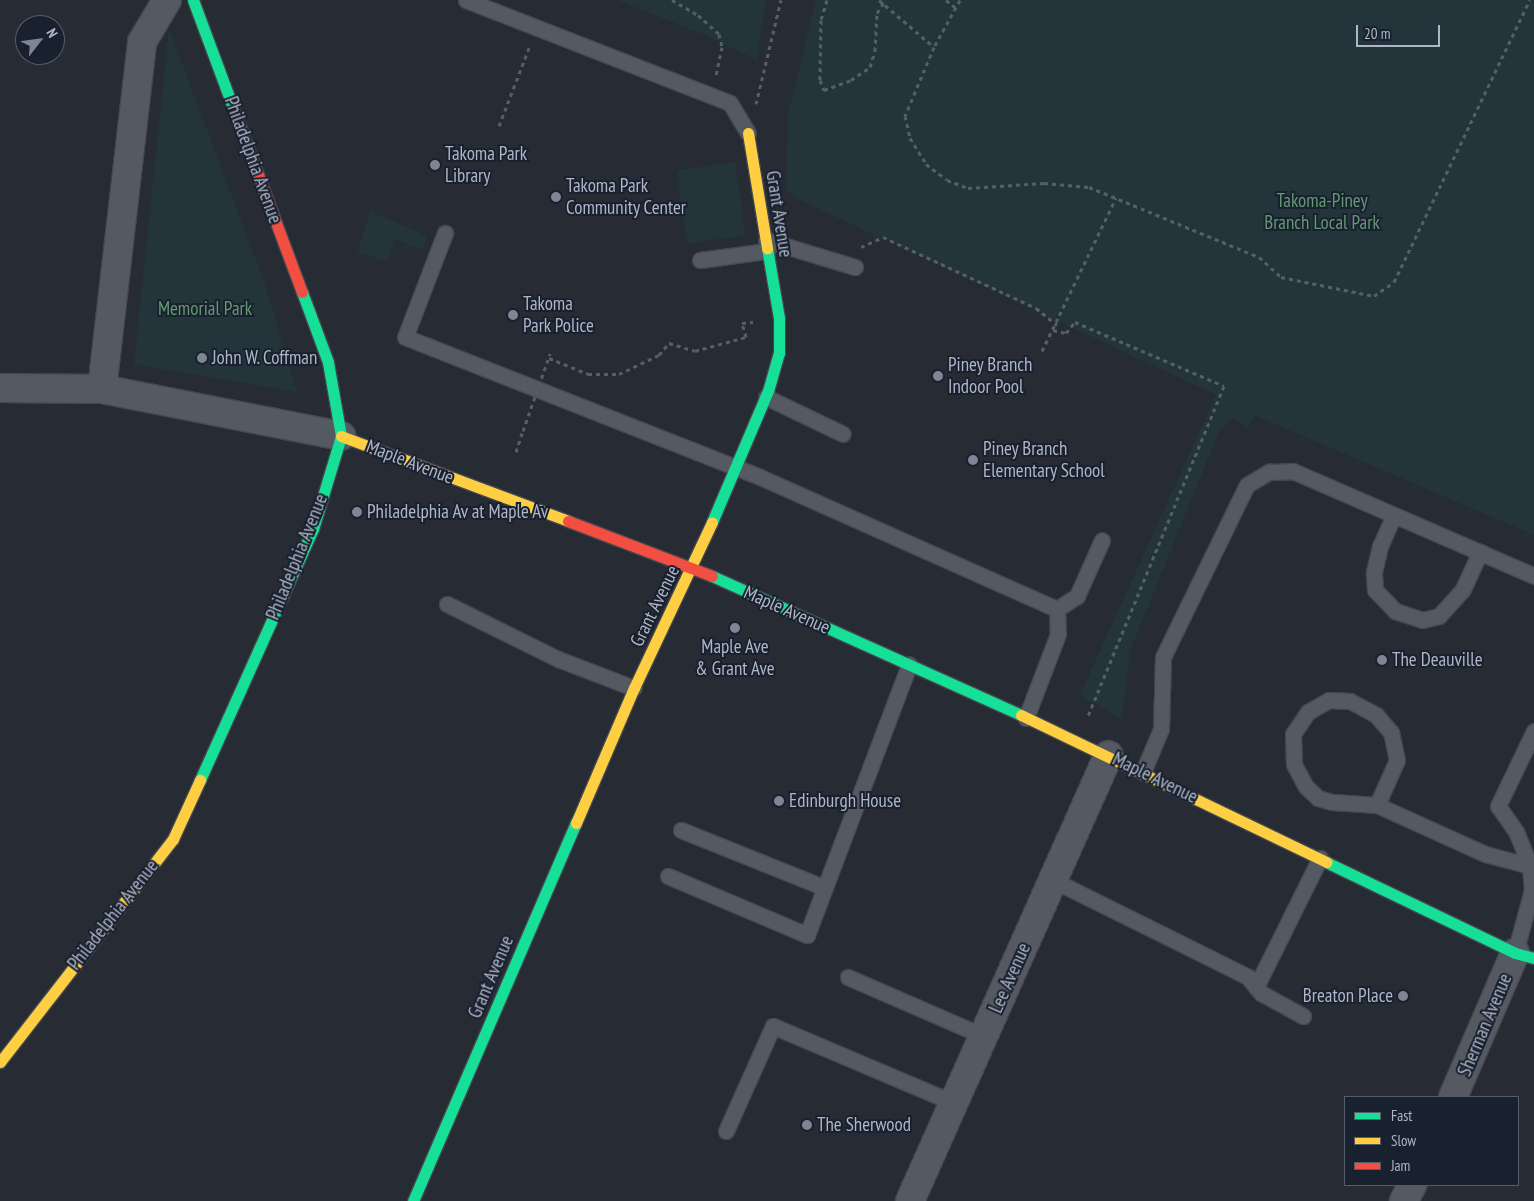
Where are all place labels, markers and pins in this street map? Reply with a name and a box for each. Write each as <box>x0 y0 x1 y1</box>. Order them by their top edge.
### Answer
place label: Takoma Park Library <box>445 143 527 187</box>
marker: Takoma Park Library <box>429 159 441 171</box>
place label: Takoma Park Community Center <box>566 175 687 219</box>
marker: Takoma Park Community Center <box>550 191 562 203</box>
place label: Takoma Park Police <box>523 293 594 337</box>
marker: Takoma Park Police <box>507 309 519 321</box>
place label: John W. Coffman <box>212 347 319 369</box>
marker: John W. Coffman <box>196 352 208 364</box>
place label: Piney Branch Indoor Pool <box>948 354 1033 398</box>
marker: Piney Branch Indoor Pool <box>932 370 944 382</box>
place label: Piney Branch Elementary School <box>983 438 1105 482</box>
marker: Piney Branch Elementary School <box>967 454 979 466</box>
place label: Philadelphia Av at Maple Av <box>367 501 550 523</box>
marker: Philadelphia Av at Maple Av <box>351 506 363 518</box>
marker: Maple Ave & Grant Ave <box>729 622 741 634</box>
place label: Maple Ave & Grant Ave <box>695 636 775 680</box>
place label: The Deauville <box>1392 649 1483 671</box>
marker: The Deauville <box>1376 654 1388 666</box>
place label: Edinburgh House <box>789 790 901 812</box>
marker: Edinburgh House <box>773 795 785 807</box>
place label: Breaton Place <box>1303 985 1393 1007</box>
marker: Breaton Place <box>1397 990 1409 1002</box>
place label: The Sherwood <box>817 1114 911 1136</box>
marker: The Sherwood <box>801 1119 813 1131</box>

